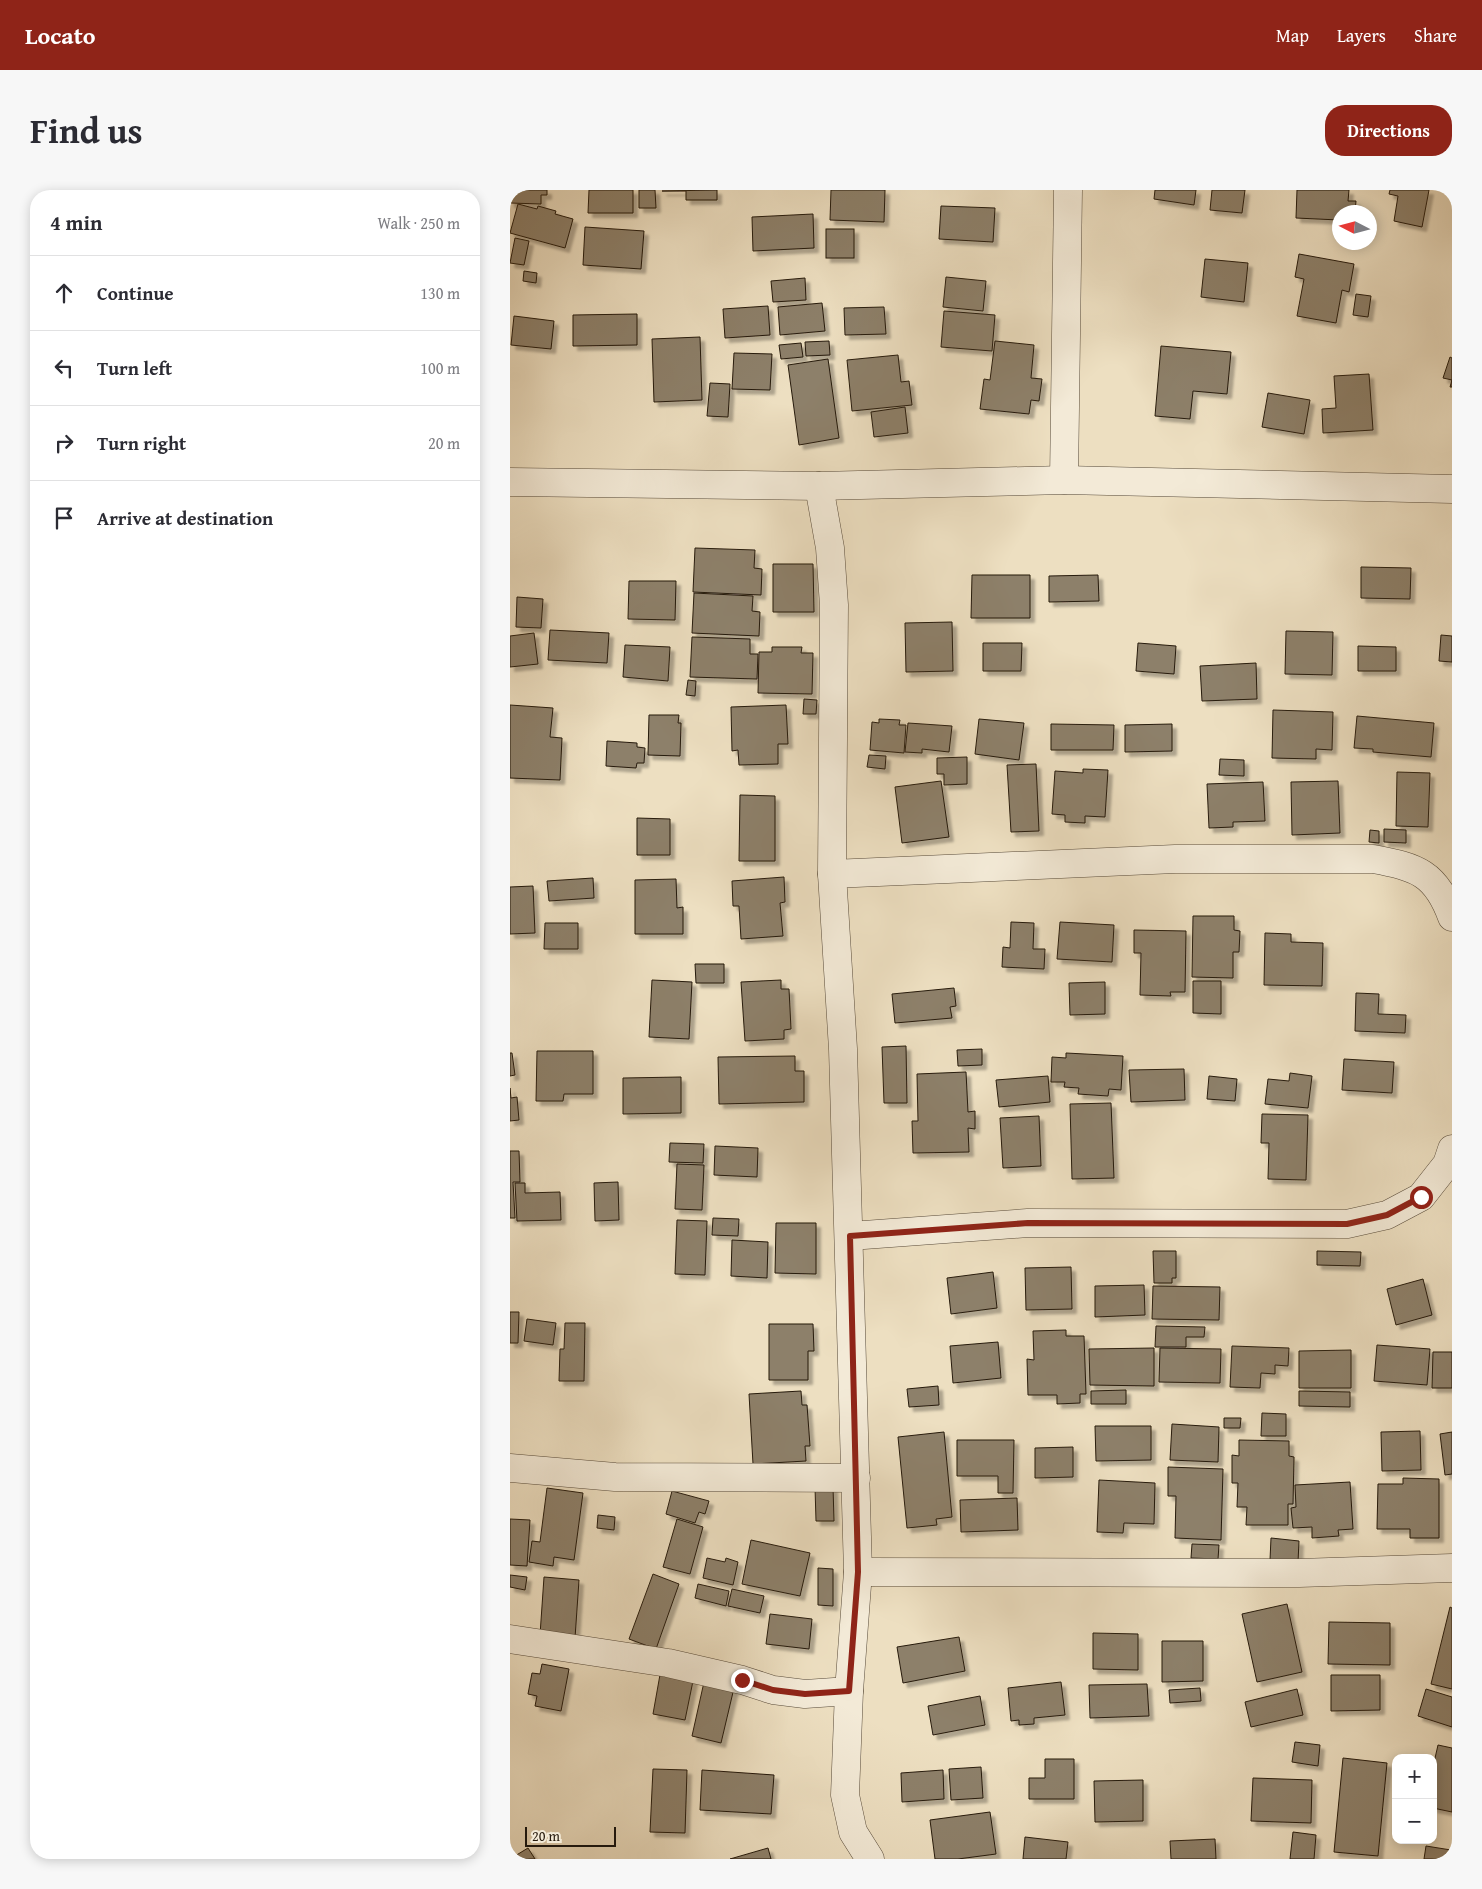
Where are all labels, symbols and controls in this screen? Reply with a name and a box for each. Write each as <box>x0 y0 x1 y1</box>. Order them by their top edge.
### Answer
text: Locato <box>25 18 96 53</box>
text: Map <box>1276 22 1309 49</box>
text: Layers <box>1337 22 1386 49</box>
text: Share <box>1414 22 1457 49</box>
text: Find us <box>30 105 143 156</box>
button: Directions <box>1325 105 1452 156</box>
north arrow <box>1332 205 1377 250</box>
text: 4 min <box>50 207 102 238</box>
text: Walk · 250 m <box>377 211 460 235</box>
icon: ahead <box>50 279 78 307</box>
text: Continue <box>97 279 174 307</box>
text: 130 m <box>420 281 460 305</box>
icon: left <box>50 354 78 382</box>
text: Turn left <box>97 354 172 382</box>
text: 100 m <box>420 356 460 380</box>
icon: right <box>50 429 78 457</box>
text: Turn right <box>97 429 186 457</box>
text: 20 m <box>428 431 460 455</box>
icon: arrive <box>50 504 78 532</box>
text: Arrive at destination <box>97 504 273 532</box>
route start <box>1410 1186 1433 1209</box>
route end <box>731 1669 754 1692</box>
map controls <box>1392 1754 1437 1844</box>
button: + <box>1392 1754 1437 1799</box>
button: − <box>1392 1799 1437 1844</box>
scale bar <box>525 1824 616 1847</box>
text: 20 m <box>532 1826 560 1846</box>

